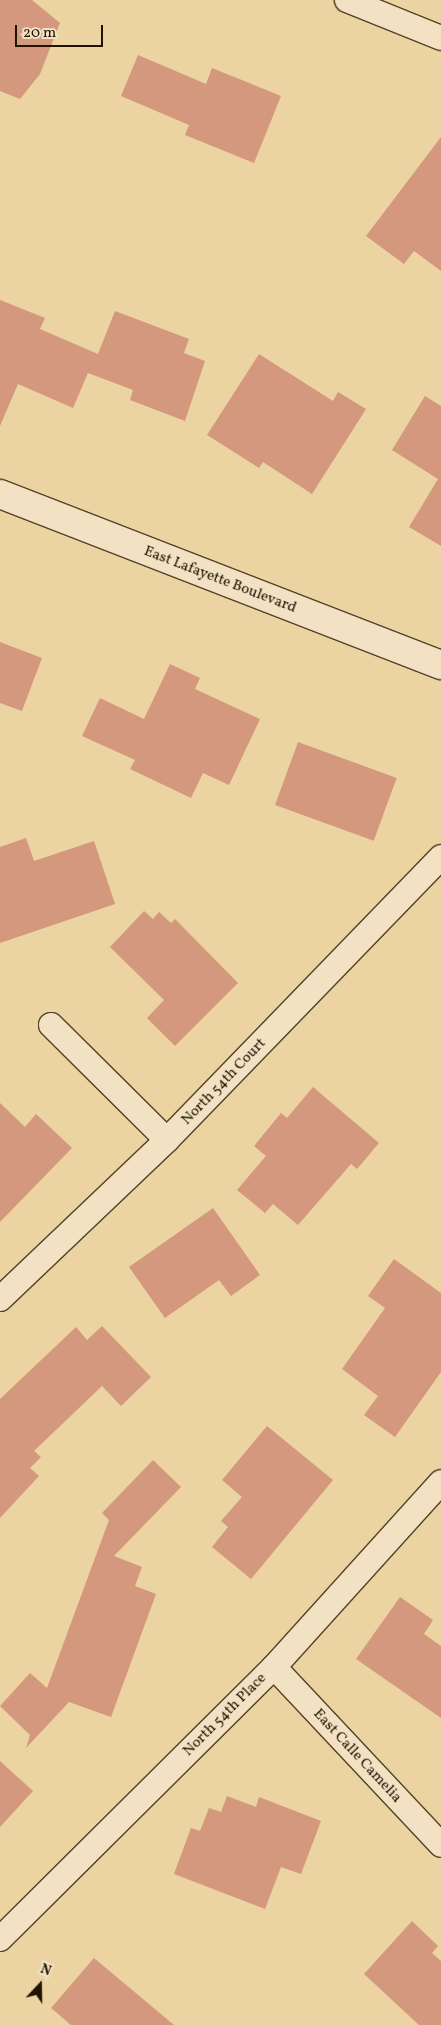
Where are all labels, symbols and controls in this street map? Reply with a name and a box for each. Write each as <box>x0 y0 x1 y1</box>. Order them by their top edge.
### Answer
scale bar <box>18 15 105 47</box>
text: 20 m <box>23 23 56 44</box>
street label: East Lafayette Boulevard <box>141 543 299 617</box>
street label: North 54th Court <box>178 1035 270 1129</box>
street label: North 54th Place <box>180 1670 270 1760</box>
street label: East Calle Camelia <box>309 1705 405 1807</box>
north arrow <box>15 1960 65 2010</box>
text: N <box>37 1960 54 1981</box>

